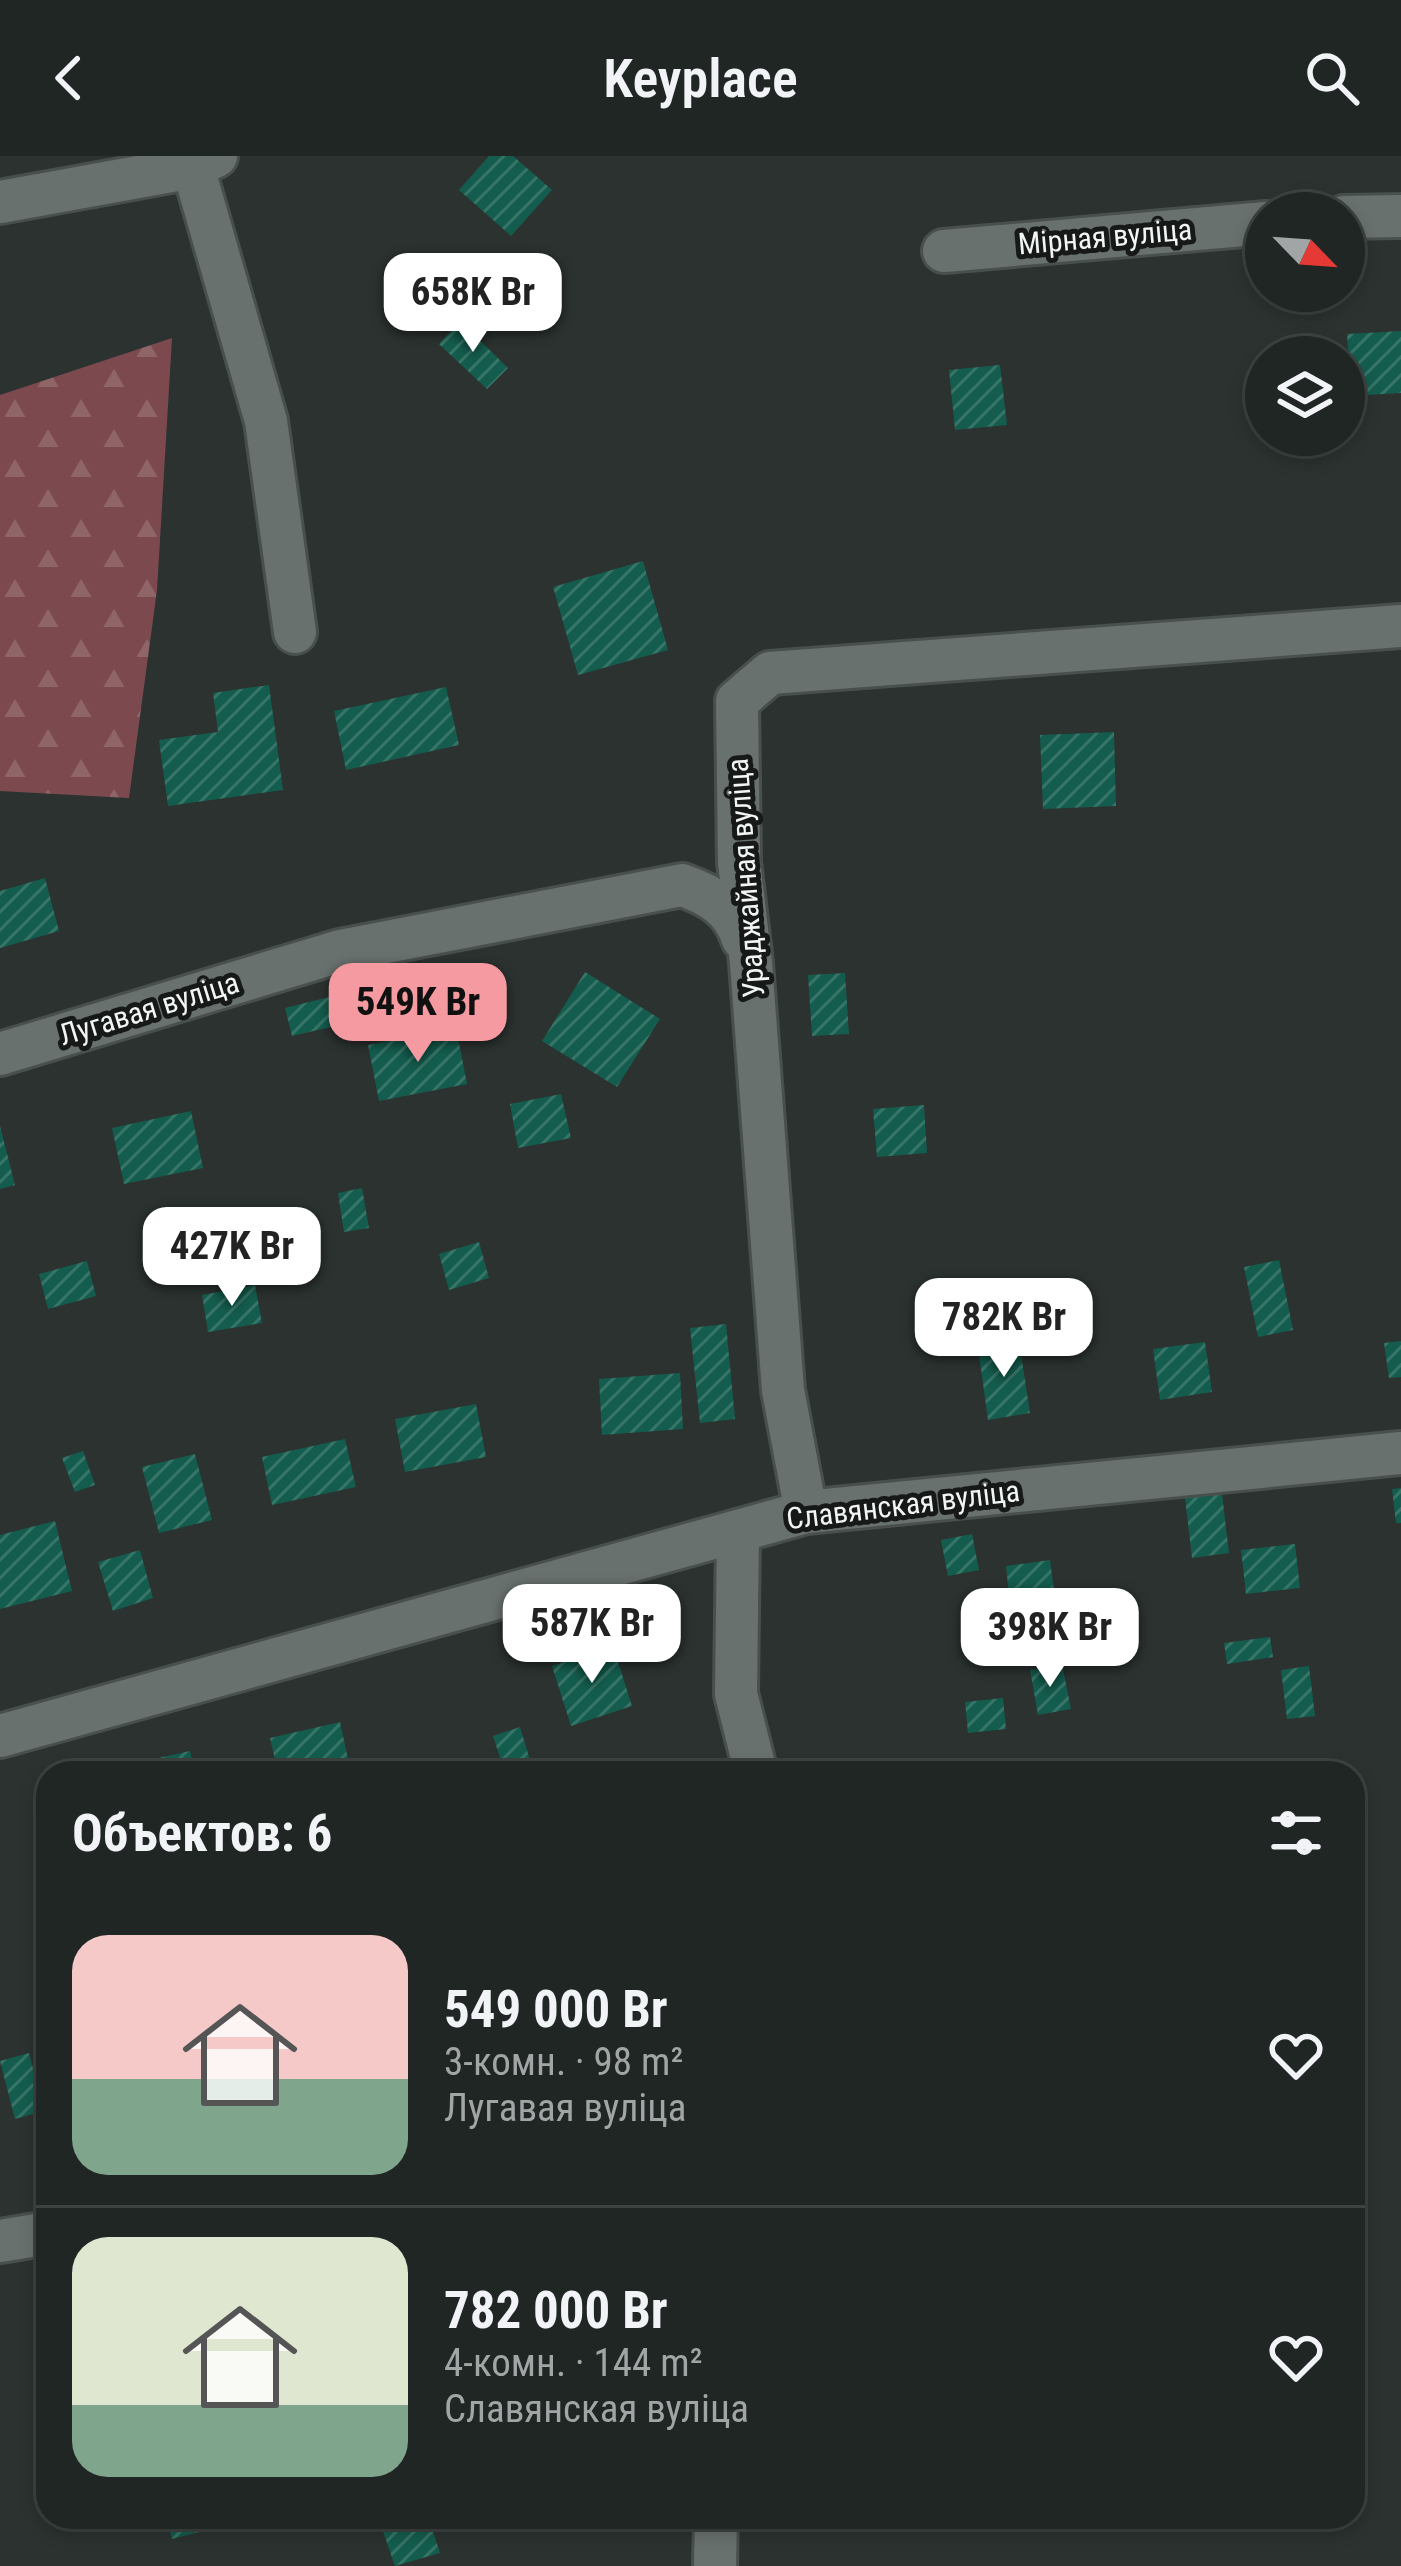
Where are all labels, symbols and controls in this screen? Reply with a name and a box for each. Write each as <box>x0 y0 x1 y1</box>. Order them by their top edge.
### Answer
icon: back <box>36 45 102 111</box>
icon: search <box>1299 45 1365 111</box>
text: Keyplace <box>603 47 798 110</box>
north arrow <box>1245 192 1365 312</box>
map controls <box>1245 192 1365 456</box>
street label: Мірная вуліца <box>1017 211 1193 262</box>
pin: 658K Br <box>362 253 584 355</box>
text: 658K Br <box>411 269 535 315</box>
button: layers <box>1245 336 1365 456</box>
street label: Ураджайная вуліца <box>720 757 771 999</box>
pin: 549K Br <box>307 963 529 1065</box>
street label: Лугавая вуліца <box>55 965 243 1053</box>
text: 549K Br <box>356 979 480 1025</box>
pin: 427K Br <box>121 1207 343 1309</box>
text: 427K Br <box>170 1223 294 1269</box>
pin: 782K Br <box>893 1278 1115 1380</box>
text: 782K Br <box>942 1294 1066 1340</box>
street label: Славянская вуліца <box>784 1473 1022 1536</box>
pin: 587K Br <box>481 1584 703 1686</box>
pin: 398K Br <box>939 1588 1161 1690</box>
text: 587K Br <box>530 1600 654 1646</box>
text: 398K Br <box>988 1604 1112 1650</box>
icon: filters <box>1263 1800 1329 1866</box>
text: Объектов: 6 <box>72 1804 332 1863</box>
text: 549 000 Br <box>444 1980 668 2039</box>
icon: home <box>168 1983 312 2127</box>
icon: heart <box>1263 2022 1329 2088</box>
text: 3-комн. · 98 m² <box>444 2039 683 2085</box>
text: Лугавая вуліца <box>444 2085 686 2131</box>
text: 782 000 Br <box>444 2281 668 2340</box>
icon: home <box>168 2285 312 2429</box>
icon: heart <box>1263 2324 1329 2390</box>
text: 4-комн. · 144 m² <box>444 2340 703 2386</box>
text: Славянская вуліца <box>444 2386 749 2432</box>

